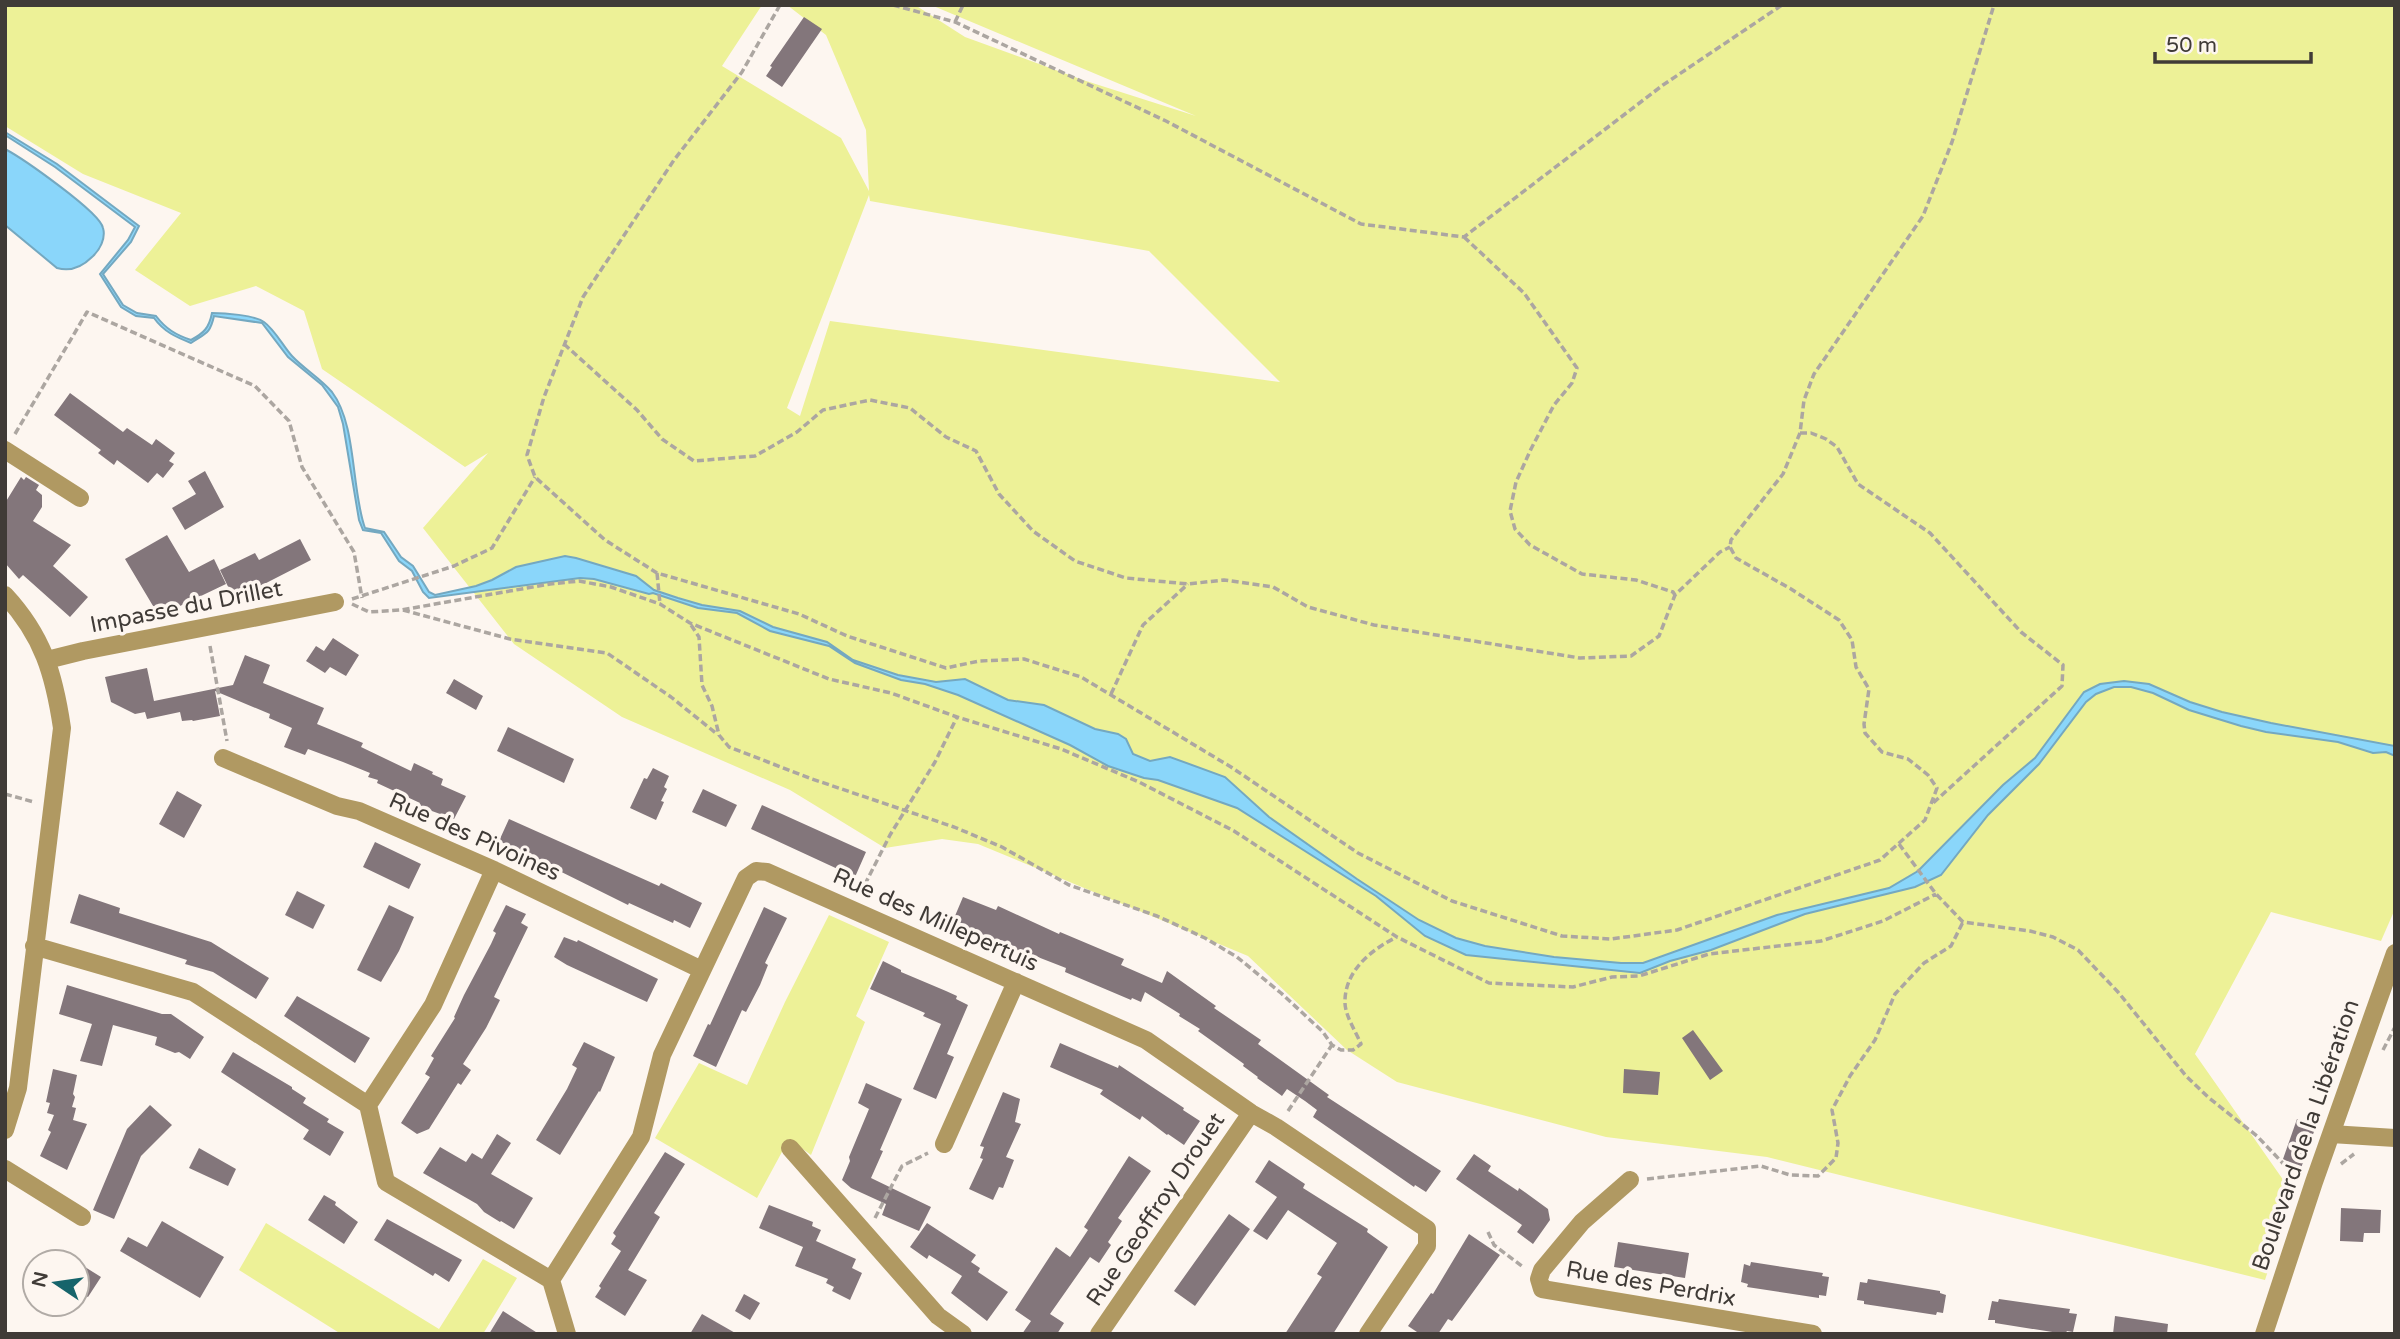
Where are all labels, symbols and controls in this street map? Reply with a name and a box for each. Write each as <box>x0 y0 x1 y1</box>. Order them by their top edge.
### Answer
scale bar <box>2155 21 2311 65</box>
text: 50 m <box>2166 33 2217 58</box>
street label: Impasse du Drillet <box>88 575 285 639</box>
street label: Rue des Pivoines <box>385 787 565 887</box>
street label: Rue des Millepertuis <box>828 862 1043 978</box>
street label: Boulevard de la Libération <box>2246 996 2366 1275</box>
street label: Rue Geoffroy Drouet <box>1081 1107 1231 1312</box>
north arrow <box>21 1248 91 1318</box>
street label: Rue des Perdrix <box>1564 1255 1738 1313</box>
text: N <box>28 1269 53 1289</box>

